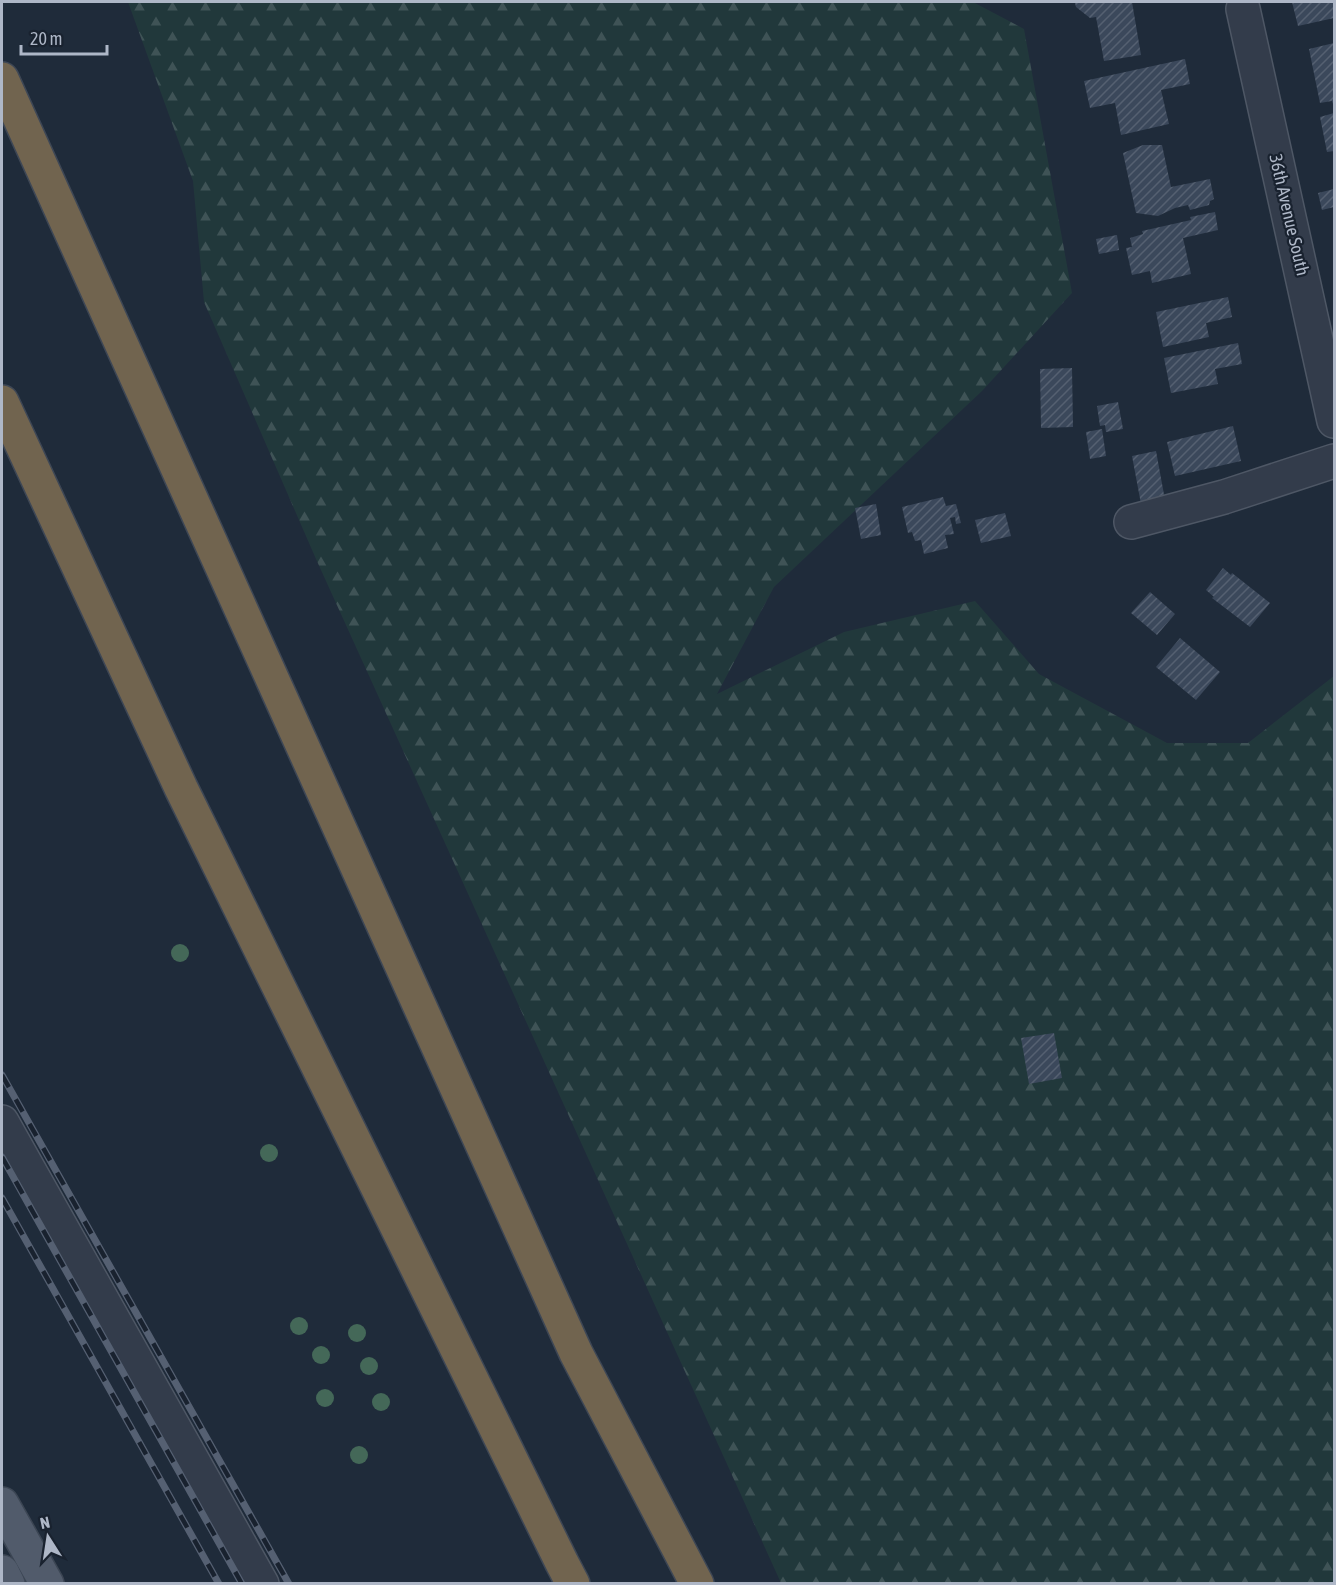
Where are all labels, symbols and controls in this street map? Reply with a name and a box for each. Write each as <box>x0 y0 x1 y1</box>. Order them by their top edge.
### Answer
scale bar <box>21 18 106 56</box>
text: 20 m <box>30 28 62 49</box>
street label: 36th Avenue South <box>1265 152 1314 278</box>
north arrow <box>18 1507 78 1567</box>
text: N <box>38 1513 51 1532</box>

